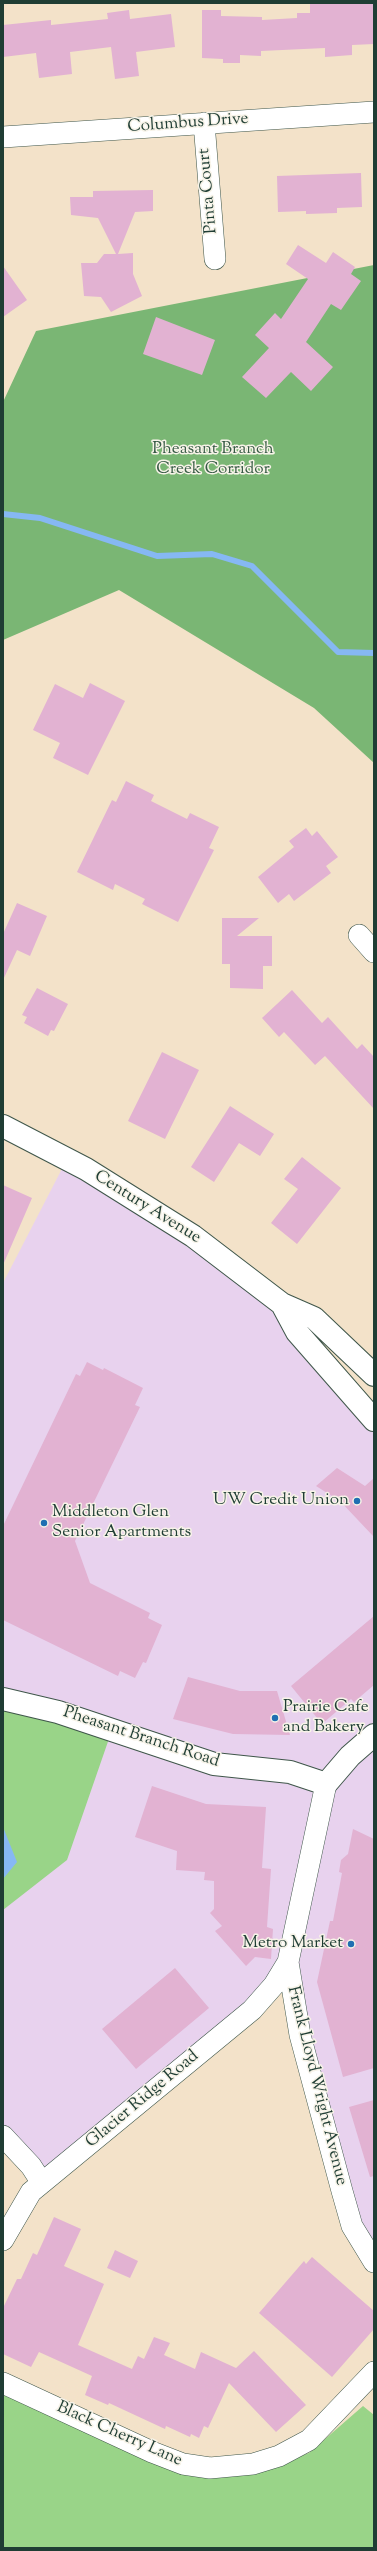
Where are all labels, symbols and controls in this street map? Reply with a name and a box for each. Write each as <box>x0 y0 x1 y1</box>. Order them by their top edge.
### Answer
street label: Columbus Drive <box>127 110 249 138</box>
street label: Pinta Court <box>195 147 223 235</box>
park label: Pheasant Branch Creek Corridor <box>152 440 274 480</box>
street label: Century Avenue <box>90 1167 204 1249</box>
place label: UW Credit Union <box>213 1491 349 1511</box>
marker: UW Credit Union <box>352 1496 362 1506</box>
place label: Middleton Glen Senior Apartments <box>52 1503 191 1543</box>
marker: Middleton Glen Senior Apartments <box>39 1518 49 1528</box>
place label: Prairie Cafe and Bakery <box>283 1698 369 1738</box>
street label: Pheasant Branch Road <box>60 1703 222 1773</box>
marker: Prairie Cafe and Bakery <box>270 1713 280 1723</box>
place label: Metro Market <box>243 1934 343 1954</box>
marker: Metro Market <box>346 1939 356 1949</box>
street label: Frank Lloyd Wright Avenue <box>281 1984 351 2188</box>
street label: Glacier Ridge Road <box>82 2047 204 2153</box>
street label: Black Cherry Lane <box>53 2398 185 2472</box>

